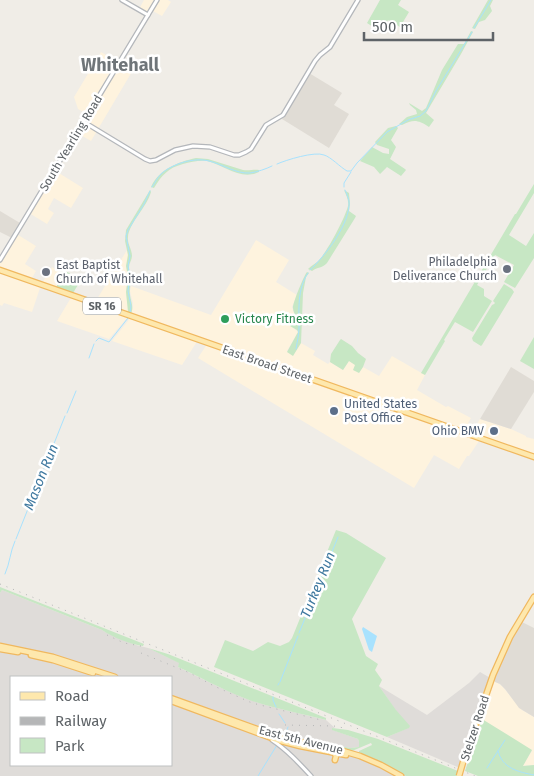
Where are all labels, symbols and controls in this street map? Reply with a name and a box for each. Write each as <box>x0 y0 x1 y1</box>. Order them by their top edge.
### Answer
scale bar <box>364 10 493 42</box>
text: 500 m <box>372 18 413 36</box>
district label: Whitehall <box>81 54 160 76</box>
street label: South Yearling Road <box>37 92 105 194</box>
place label: Philadelphia Deliverance Church <box>393 255 497 283</box>
place label: East Baptist Church of Whitehall <box>56 258 163 286</box>
marker: Philadelphia Deliverance Church <box>501 263 513 275</box>
marker: East Baptist Church of Whitehall <box>40 266 52 278</box>
road number: SR 16 <box>83 298 121 314</box>
place label: Victory Fitness <box>235 312 314 326</box>
marker: Victory Fitness <box>219 313 231 325</box>
street label: East Broad Street <box>220 342 314 386</box>
place label: United States Post Office <box>344 397 417 425</box>
marker: United States Post Office <box>328 405 340 417</box>
place label: Ohio BMV <box>432 424 484 438</box>
marker: Ohio BMV <box>488 425 500 437</box>
water label: Mason Run <box>20 442 62 512</box>
water label: Turkey Run <box>297 549 339 621</box>
legend <box>10 676 172 766</box>
text: Road <box>55 687 90 705</box>
street label: Stelzer Road <box>458 693 492 763</box>
text: Railway <box>55 712 107 730</box>
street label: East 5th Avenue <box>258 723 344 757</box>
text: Park <box>55 737 85 755</box>

